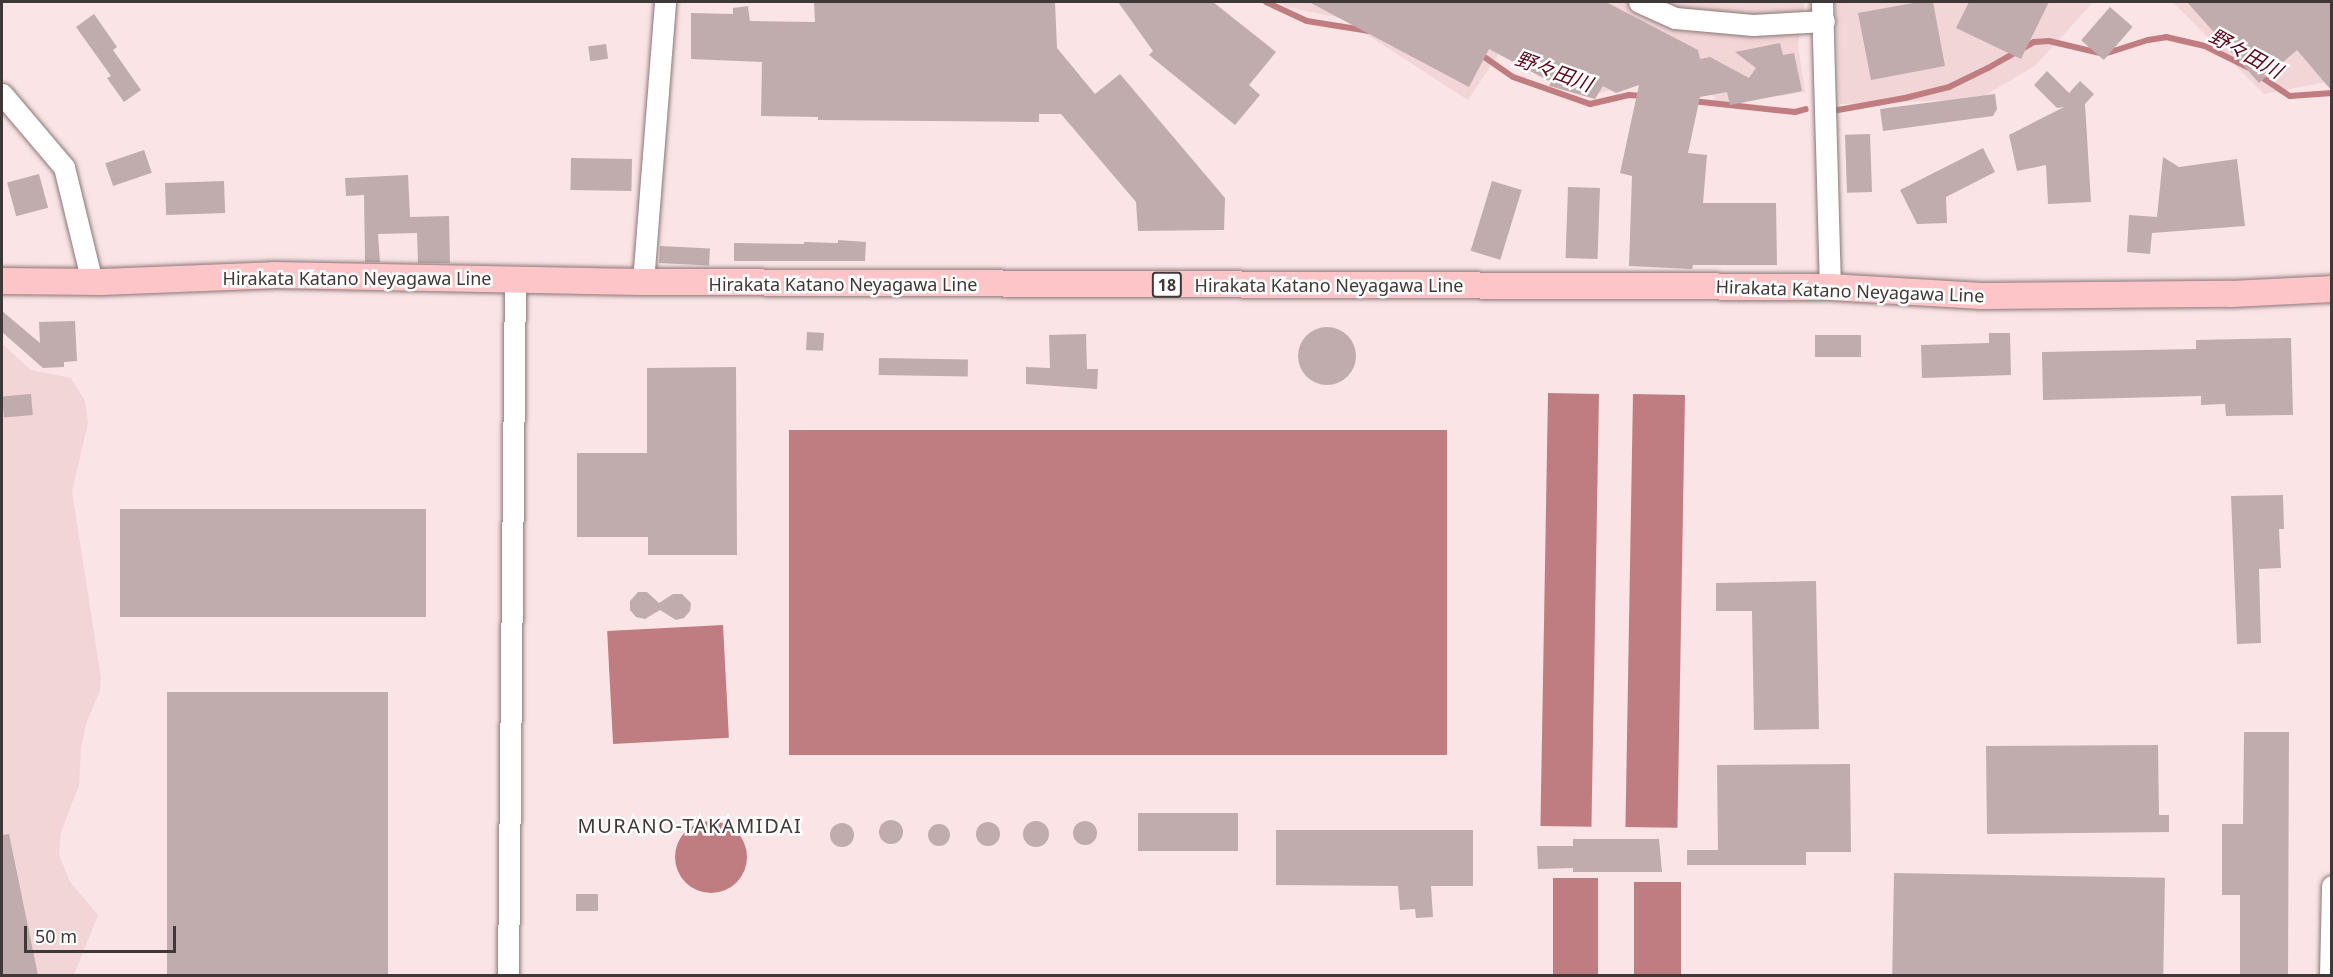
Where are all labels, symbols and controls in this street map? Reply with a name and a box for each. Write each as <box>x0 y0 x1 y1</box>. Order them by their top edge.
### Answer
water label: 野々田川 <box>2205 23 2287 83</box>
water label: 野々田川 <box>1512 46 1596 96</box>
street label: Hirakata Katano Neyagawa Line <box>223 267 491 289</box>
road number: 18 <box>1150 272 1184 298</box>
street label: Hirakata Katano Neyagawa Line <box>709 273 977 295</box>
street label: Hirakata Katano Neyagawa Line <box>1195 274 1463 296</box>
street label: Hirakata Katano Neyagawa Line <box>1715 276 1985 306</box>
district label: MURANO-TAKAMIDAI <box>578 813 802 837</box>
scale bar <box>27 914 178 952</box>
text: 50 m <box>35 924 77 948</box>

